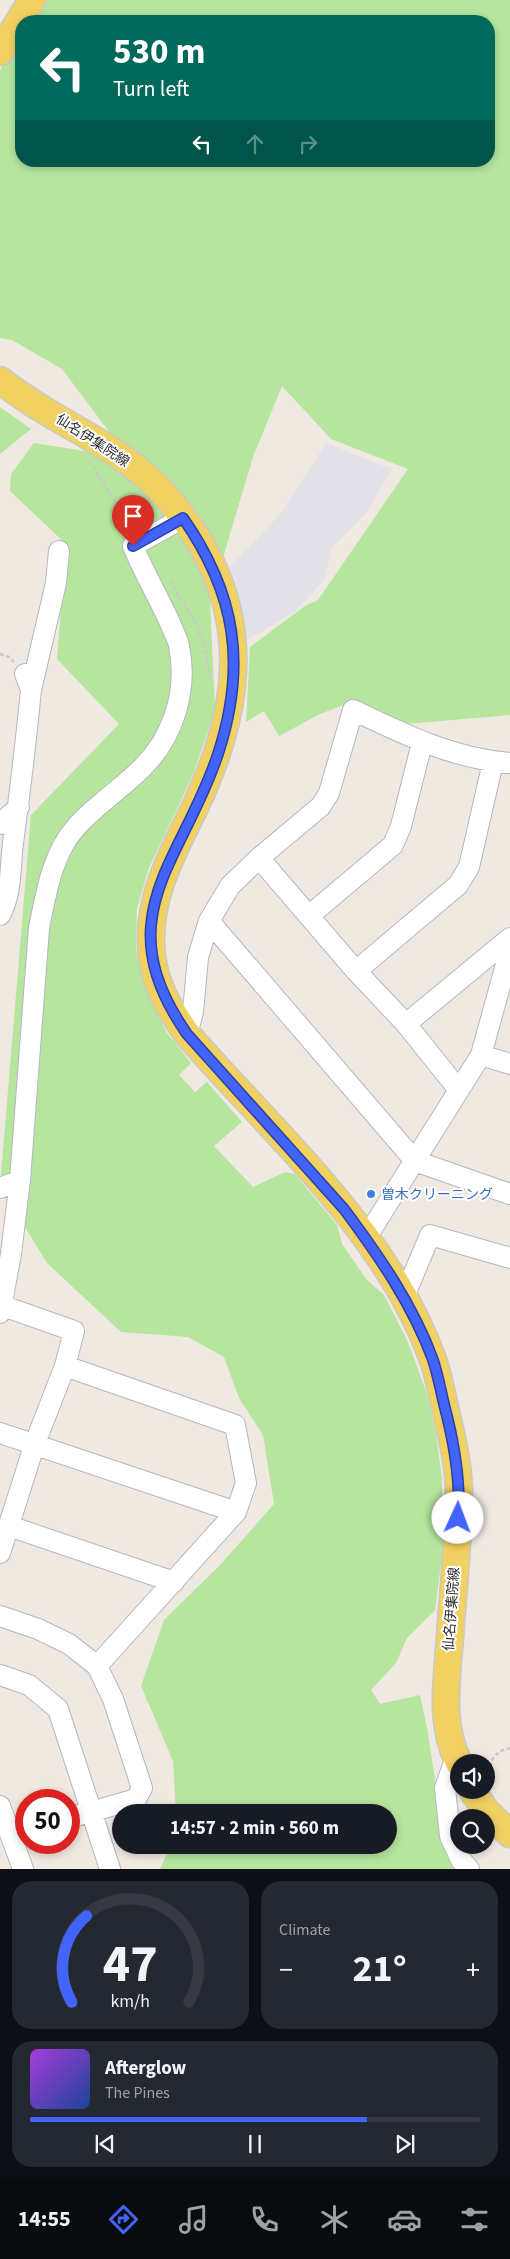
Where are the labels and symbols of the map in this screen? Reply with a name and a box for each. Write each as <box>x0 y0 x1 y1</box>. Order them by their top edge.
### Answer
street label: 仙名伊集院線 <box>52 410 133 472</box>
pin <box>112 495 154 546</box>
place label: 曽木クリーニング <box>381 1185 493 1205</box>
marker: 曽木クリーニング <box>365 1188 377 1200</box>
position arrow <box>431 1491 483 1543</box>
street label: 仙名伊集院線 <box>439 1566 465 1652</box>
speed limit sign: 50 <box>15 1789 80 1854</box>

